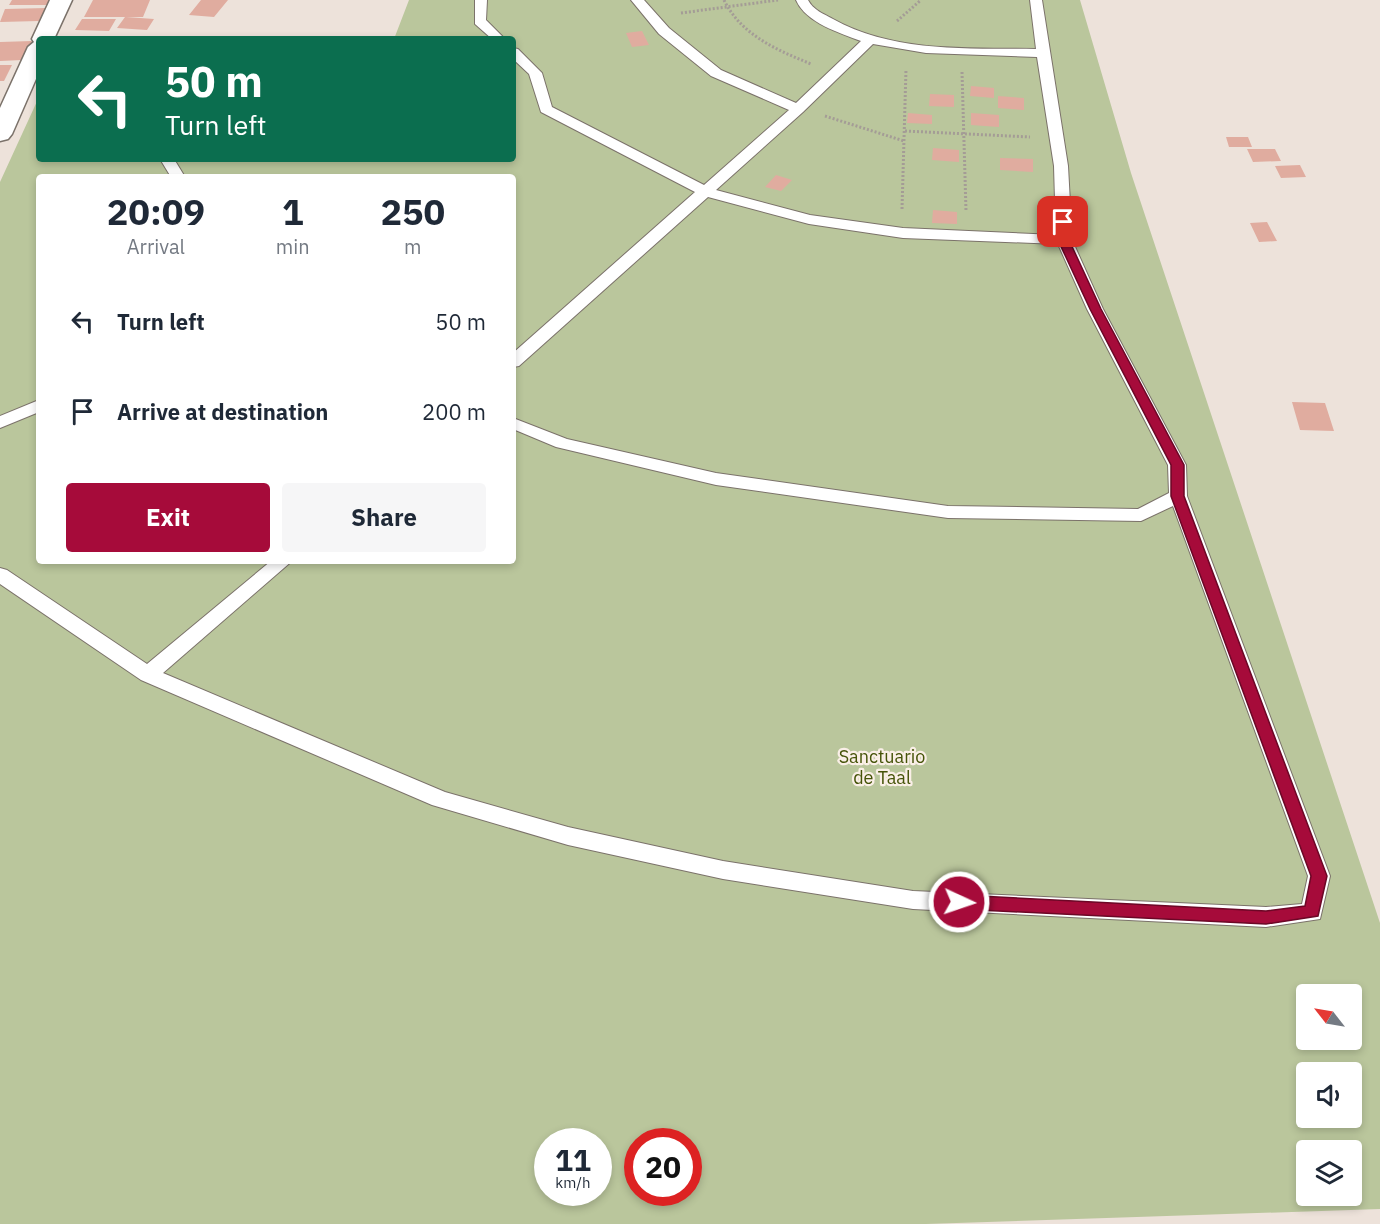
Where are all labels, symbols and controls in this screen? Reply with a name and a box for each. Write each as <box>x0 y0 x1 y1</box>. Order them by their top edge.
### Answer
text: 50 m <box>165 54 263 109</box>
icon: left <box>66 60 144 138</box>
text: Turn left <box>165 107 266 142</box>
text: 20:09 <box>107 188 205 235</box>
text: 1 <box>282 188 304 235</box>
text: 250 <box>380 188 445 235</box>
pin <box>1037 196 1088 247</box>
icon: arrive <box>1046 205 1079 238</box>
text: Arrival <box>127 233 185 260</box>
text: min <box>276 233 310 260</box>
text: m <box>404 233 422 260</box>
icon: left <box>66 305 99 338</box>
text: Turn left <box>117 307 205 336</box>
text: 50 m <box>435 307 486 336</box>
icon: arrive <box>66 395 99 428</box>
text: Arrive at destination <box>117 397 328 426</box>
text: 200 m <box>422 397 486 426</box>
button: Exit <box>66 483 270 552</box>
button: Share <box>282 483 486 552</box>
park label: Sanctuario de Taal <box>839 745 925 789</box>
position arrow <box>927 870 991 934</box>
north arrow <box>1296 984 1362 1050</box>
map controls <box>1296 984 1362 1206</box>
button: sound <box>1296 1062 1362 1128</box>
speed limit sign: 20 <box>624 1128 702 1206</box>
text: 11 <box>555 1140 591 1179</box>
button: layers <box>1296 1140 1362 1206</box>
text: km/h <box>555 1173 591 1192</box>

